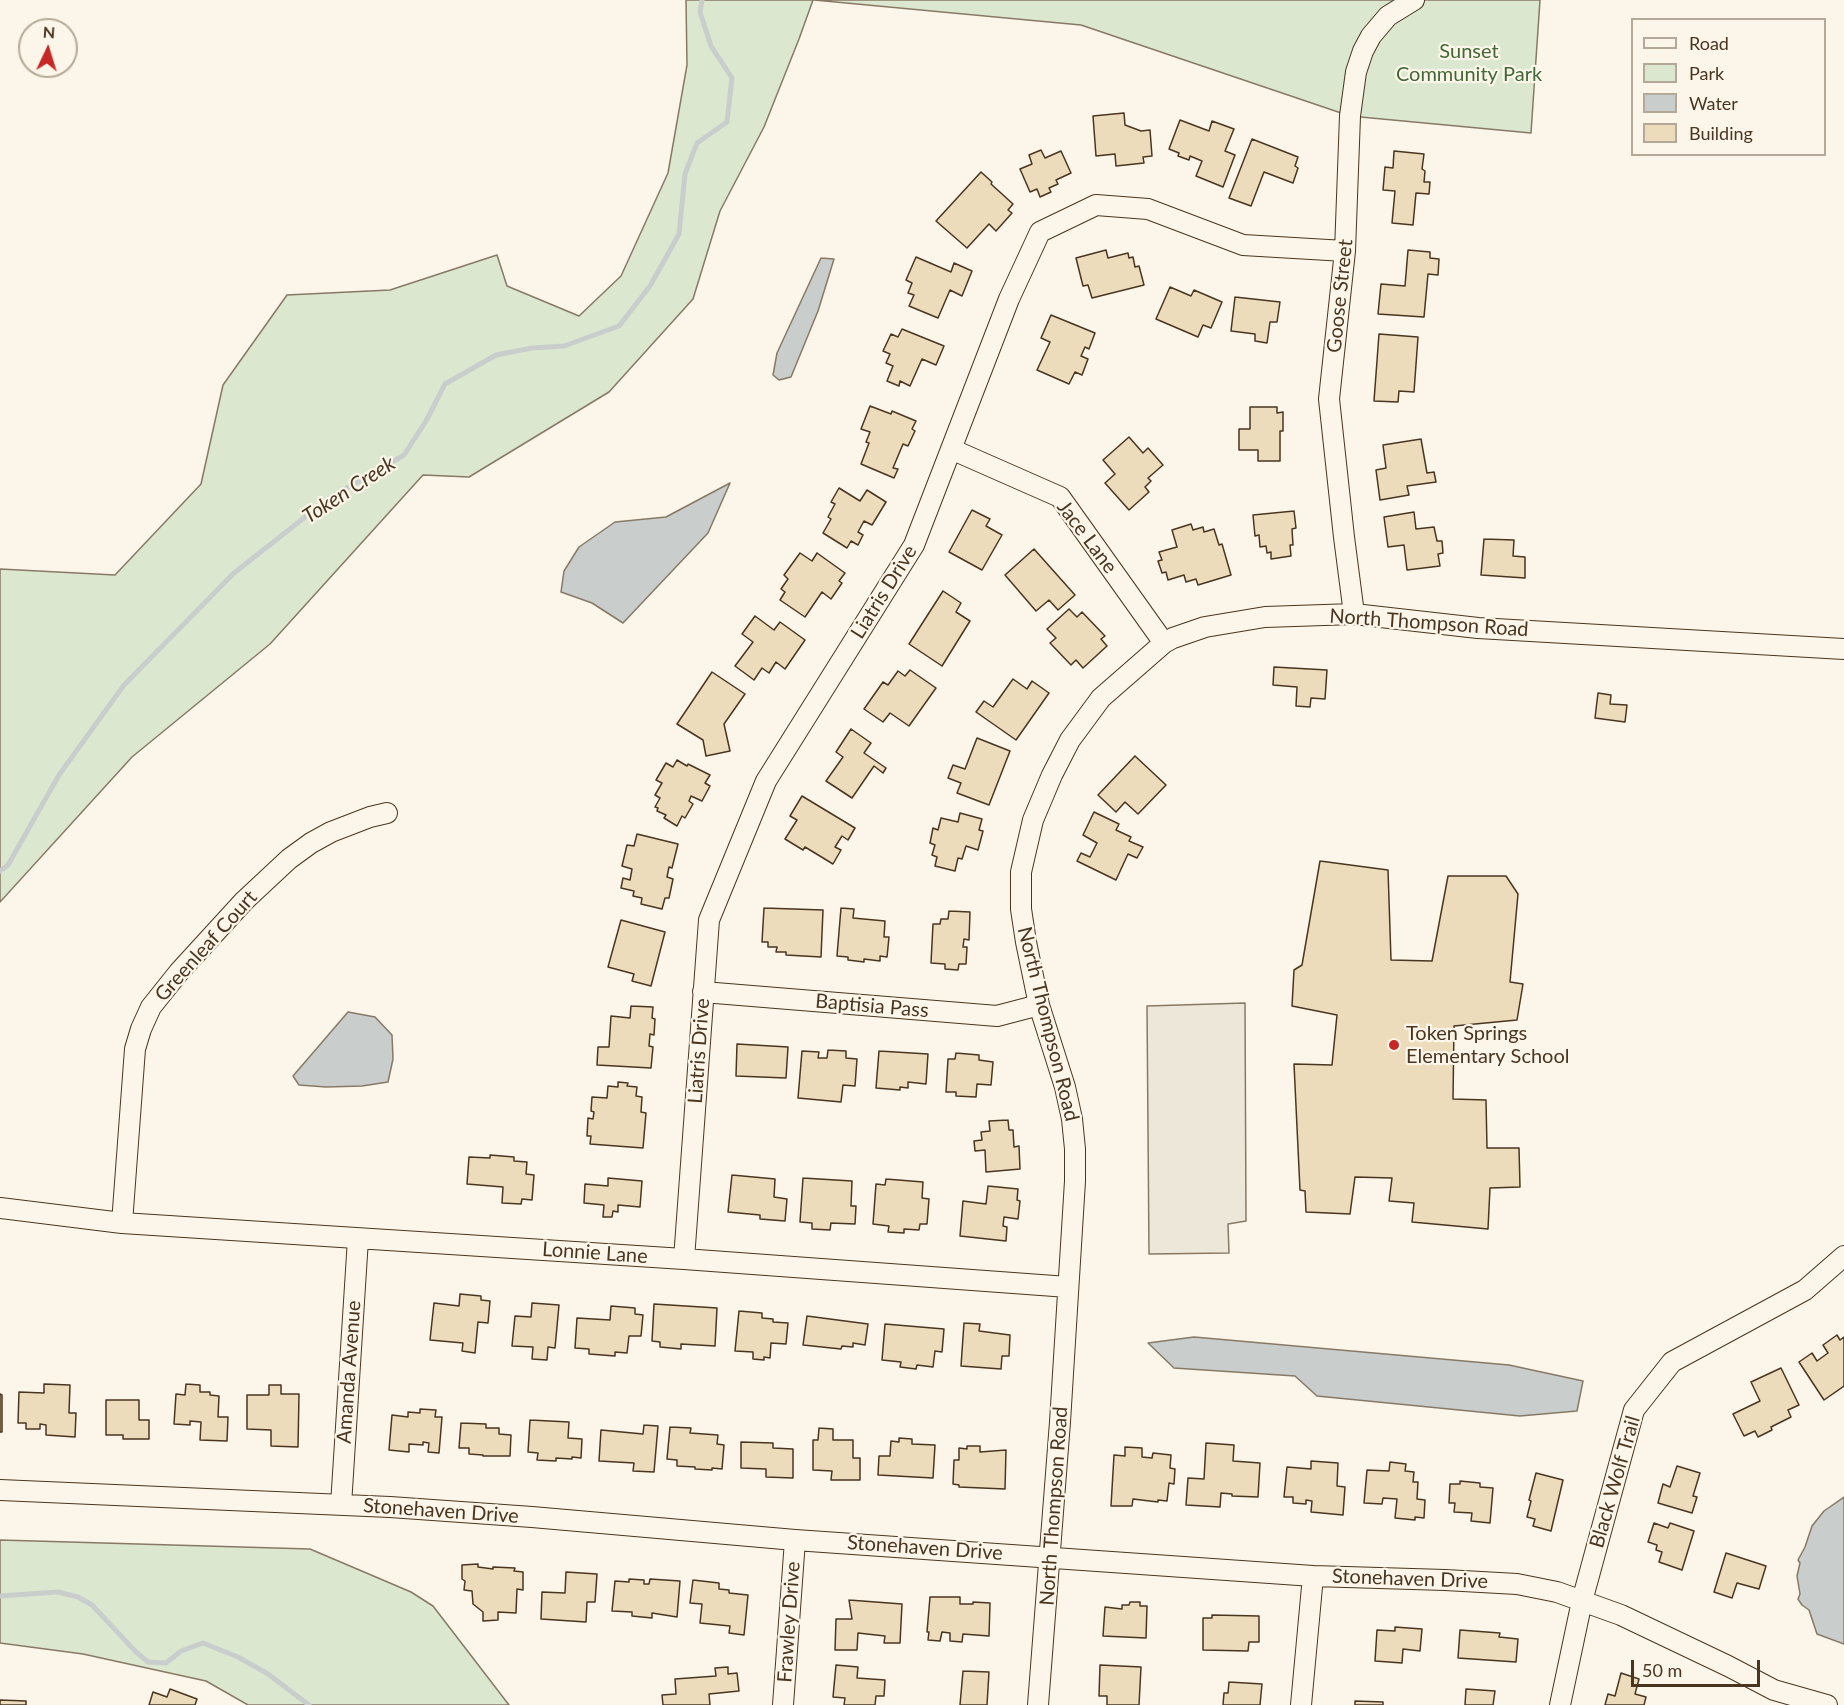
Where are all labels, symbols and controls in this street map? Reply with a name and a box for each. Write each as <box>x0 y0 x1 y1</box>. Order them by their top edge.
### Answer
north arrow <box>18 18 78 78</box>
legend <box>1631 18 1826 156</box>
text: N <box>42 22 56 41</box>
text: Road <box>1689 32 1729 54</box>
park label: Sunset Community Park <box>1396 40 1542 87</box>
text: Park <box>1689 62 1724 84</box>
text: Water <box>1689 92 1738 114</box>
text: Building <box>1689 122 1753 144</box>
street label: Goose Street <box>1322 238 1358 354</box>
water label: Token Creek <box>298 451 400 529</box>
street label: Jace Lane <box>1052 496 1122 578</box>
street label: Liatris Drive <box>846 541 922 643</box>
street label: North Thompson Road <box>1329 604 1529 642</box>
street label: Greenleaf Court <box>150 886 262 1006</box>
street label: North Thompson Road <box>1012 924 1084 1124</box>
street label: Baptisia Pass <box>814 989 930 1023</box>
street label: Liatris Drive <box>683 997 715 1105</box>
place label: Token Springs Elementary School <box>1406 1022 1569 1069</box>
marker: Token Springs Elementary School <box>1387 1038 1401 1052</box>
street label: Lonnie Lane <box>541 1237 649 1269</box>
street label: Amanda Avenue <box>332 1300 366 1444</box>
street label: North Thompson Road <box>1035 1406 1073 1606</box>
street label: Black Wolf Trail <box>1585 1413 1645 1551</box>
street label: Stonehaven Drive <box>362 1494 520 1528</box>
street label: Stonehaven Drive <box>846 1531 1004 1565</box>
street label: Frawley Drive <box>773 1561 805 1683</box>
street label: Stonehaven Drive <box>1332 1564 1488 1594</box>
scale bar <box>1634 1648 1763 1686</box>
text: 50 m <box>1642 1659 1682 1681</box>

